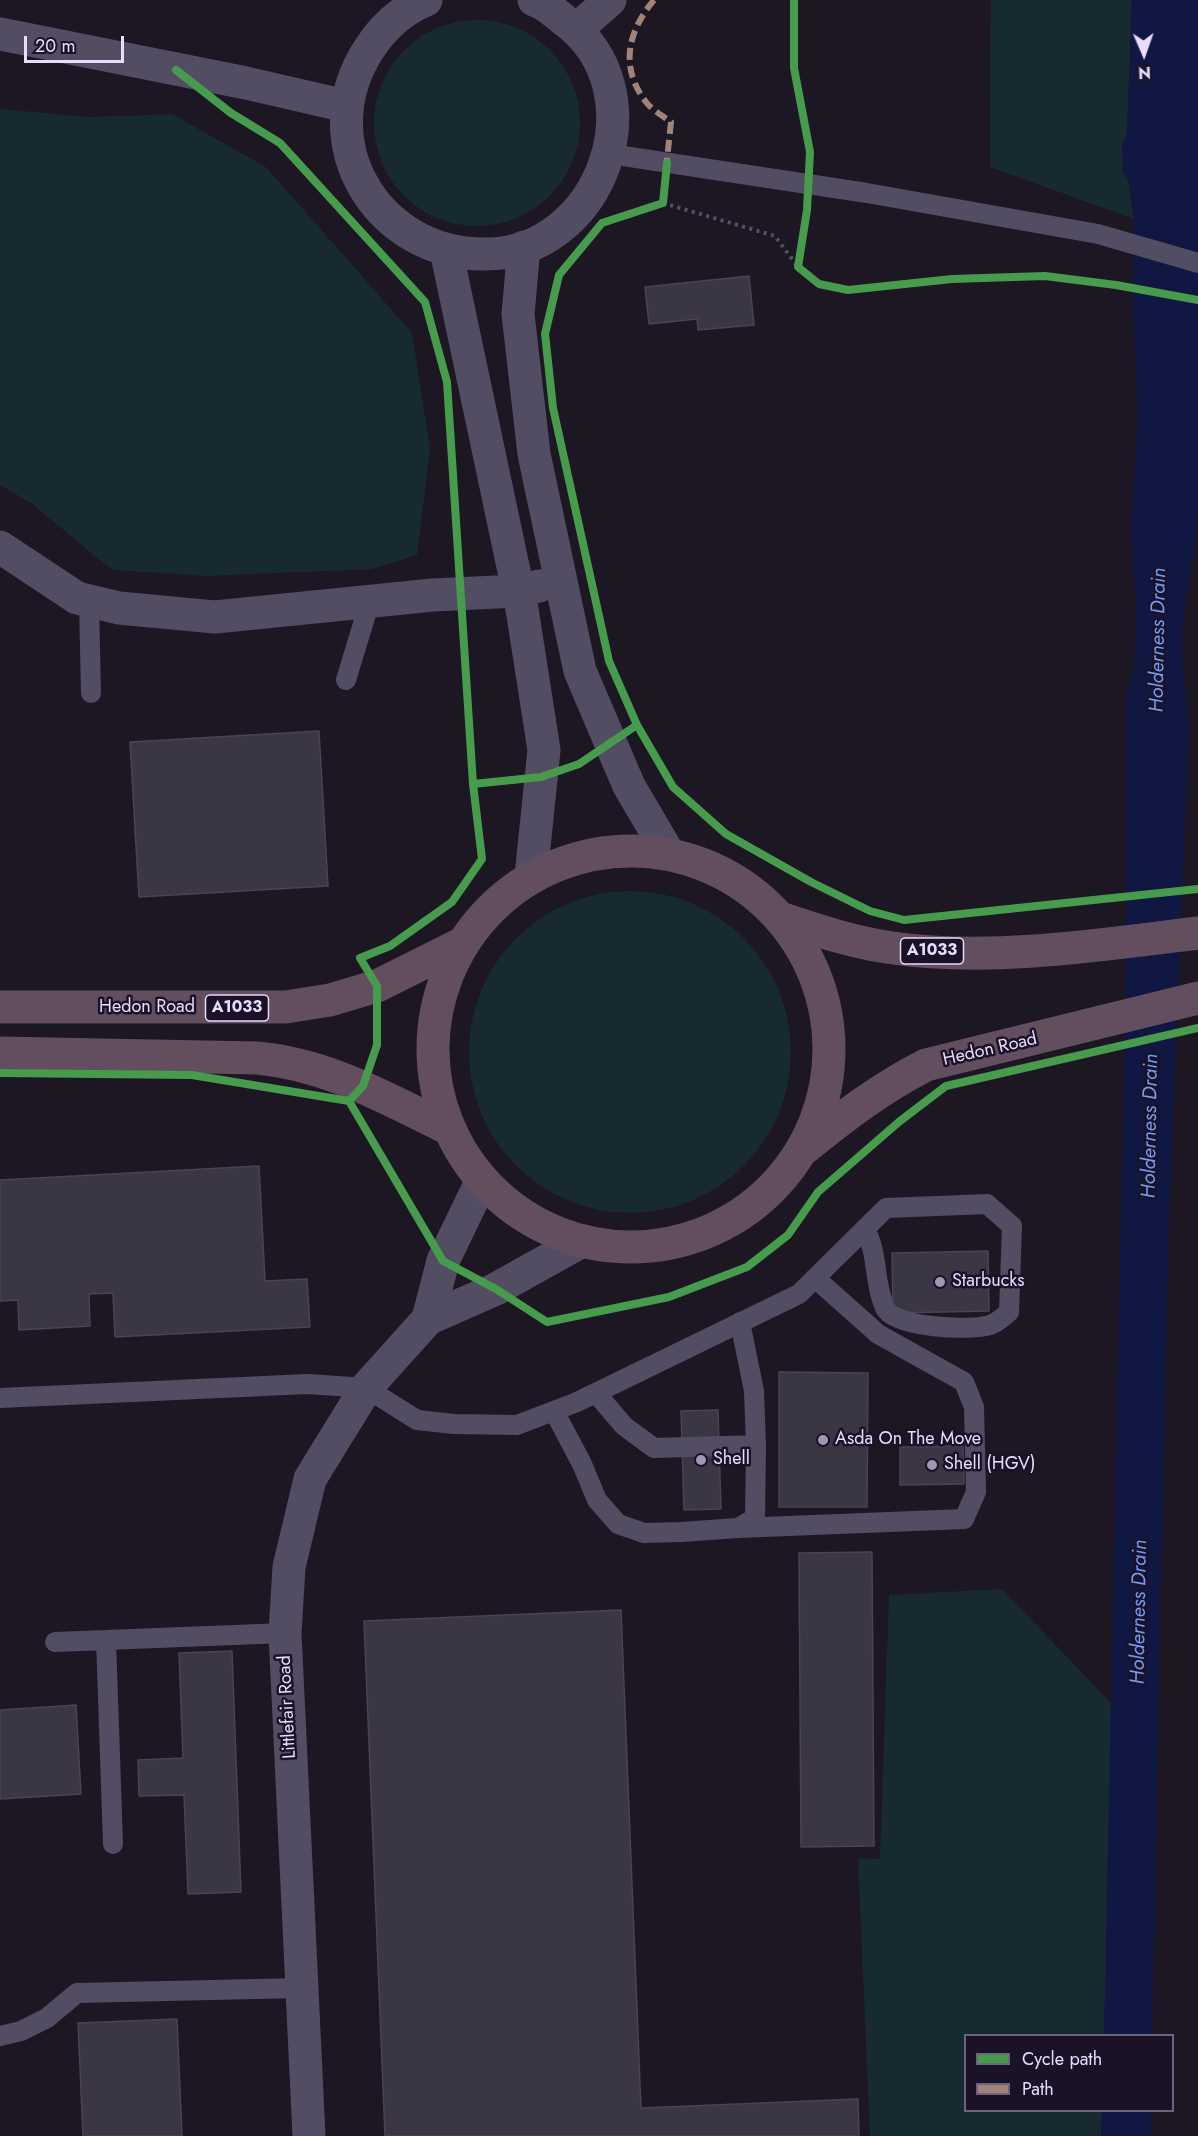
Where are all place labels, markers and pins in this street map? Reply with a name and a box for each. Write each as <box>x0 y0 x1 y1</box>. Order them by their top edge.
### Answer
place label: Starbucks <box>952 1271 1025 1293</box>
marker: Starbucks <box>933 1275 947 1289</box>
place label: Asda On The Move <box>835 1429 981 1451</box>
marker: Asda On The Move <box>816 1433 830 1447</box>
place label: Shell <box>713 1449 750 1471</box>
marker: Shell <box>694 1453 708 1467</box>
place label: Shell (HGV) <box>944 1454 1036 1476</box>
marker: Shell (HGV) <box>925 1458 939 1472</box>

